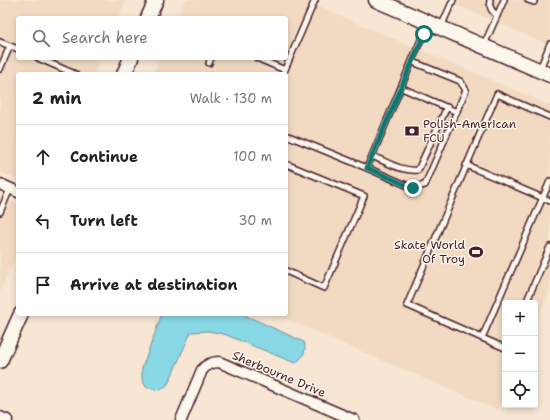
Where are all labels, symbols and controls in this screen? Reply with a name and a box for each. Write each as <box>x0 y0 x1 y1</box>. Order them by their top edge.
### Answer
search box <box>16 16 288 60</box>
route start <box>415 25 433 43</box>
icon: search <box>30 27 52 49</box>
text: Search here <box>62 28 148 48</box>
text: 2 min <box>32 87 82 109</box>
text: Walk · 130 m <box>190 90 272 107</box>
place label: Polish-American FCU <box>423 116 516 146</box>
bank icon: Polish-American FCU <box>404 123 420 139</box>
icon: ahead <box>32 146 54 168</box>
text: Continue <box>70 147 138 167</box>
text: 100 m <box>233 148 272 165</box>
route end <box>404 179 422 197</box>
icon: left <box>32 210 54 232</box>
text: Turn left <box>70 211 138 231</box>
text: 30 m <box>238 212 272 229</box>
place label: Skate World Of Troy <box>394 237 465 267</box>
sports icon: Skate World Of Troy <box>468 244 484 260</box>
icon: arrive <box>32 274 54 296</box>
text: Arrive at destination <box>70 275 238 295</box>
map controls <box>502 300 538 408</box>
button: + <box>502 300 538 336</box>
button: − <box>502 336 538 372</box>
street label: Sherbourne Drive <box>230 347 328 401</box>
button: locate <box>502 372 538 408</box>

